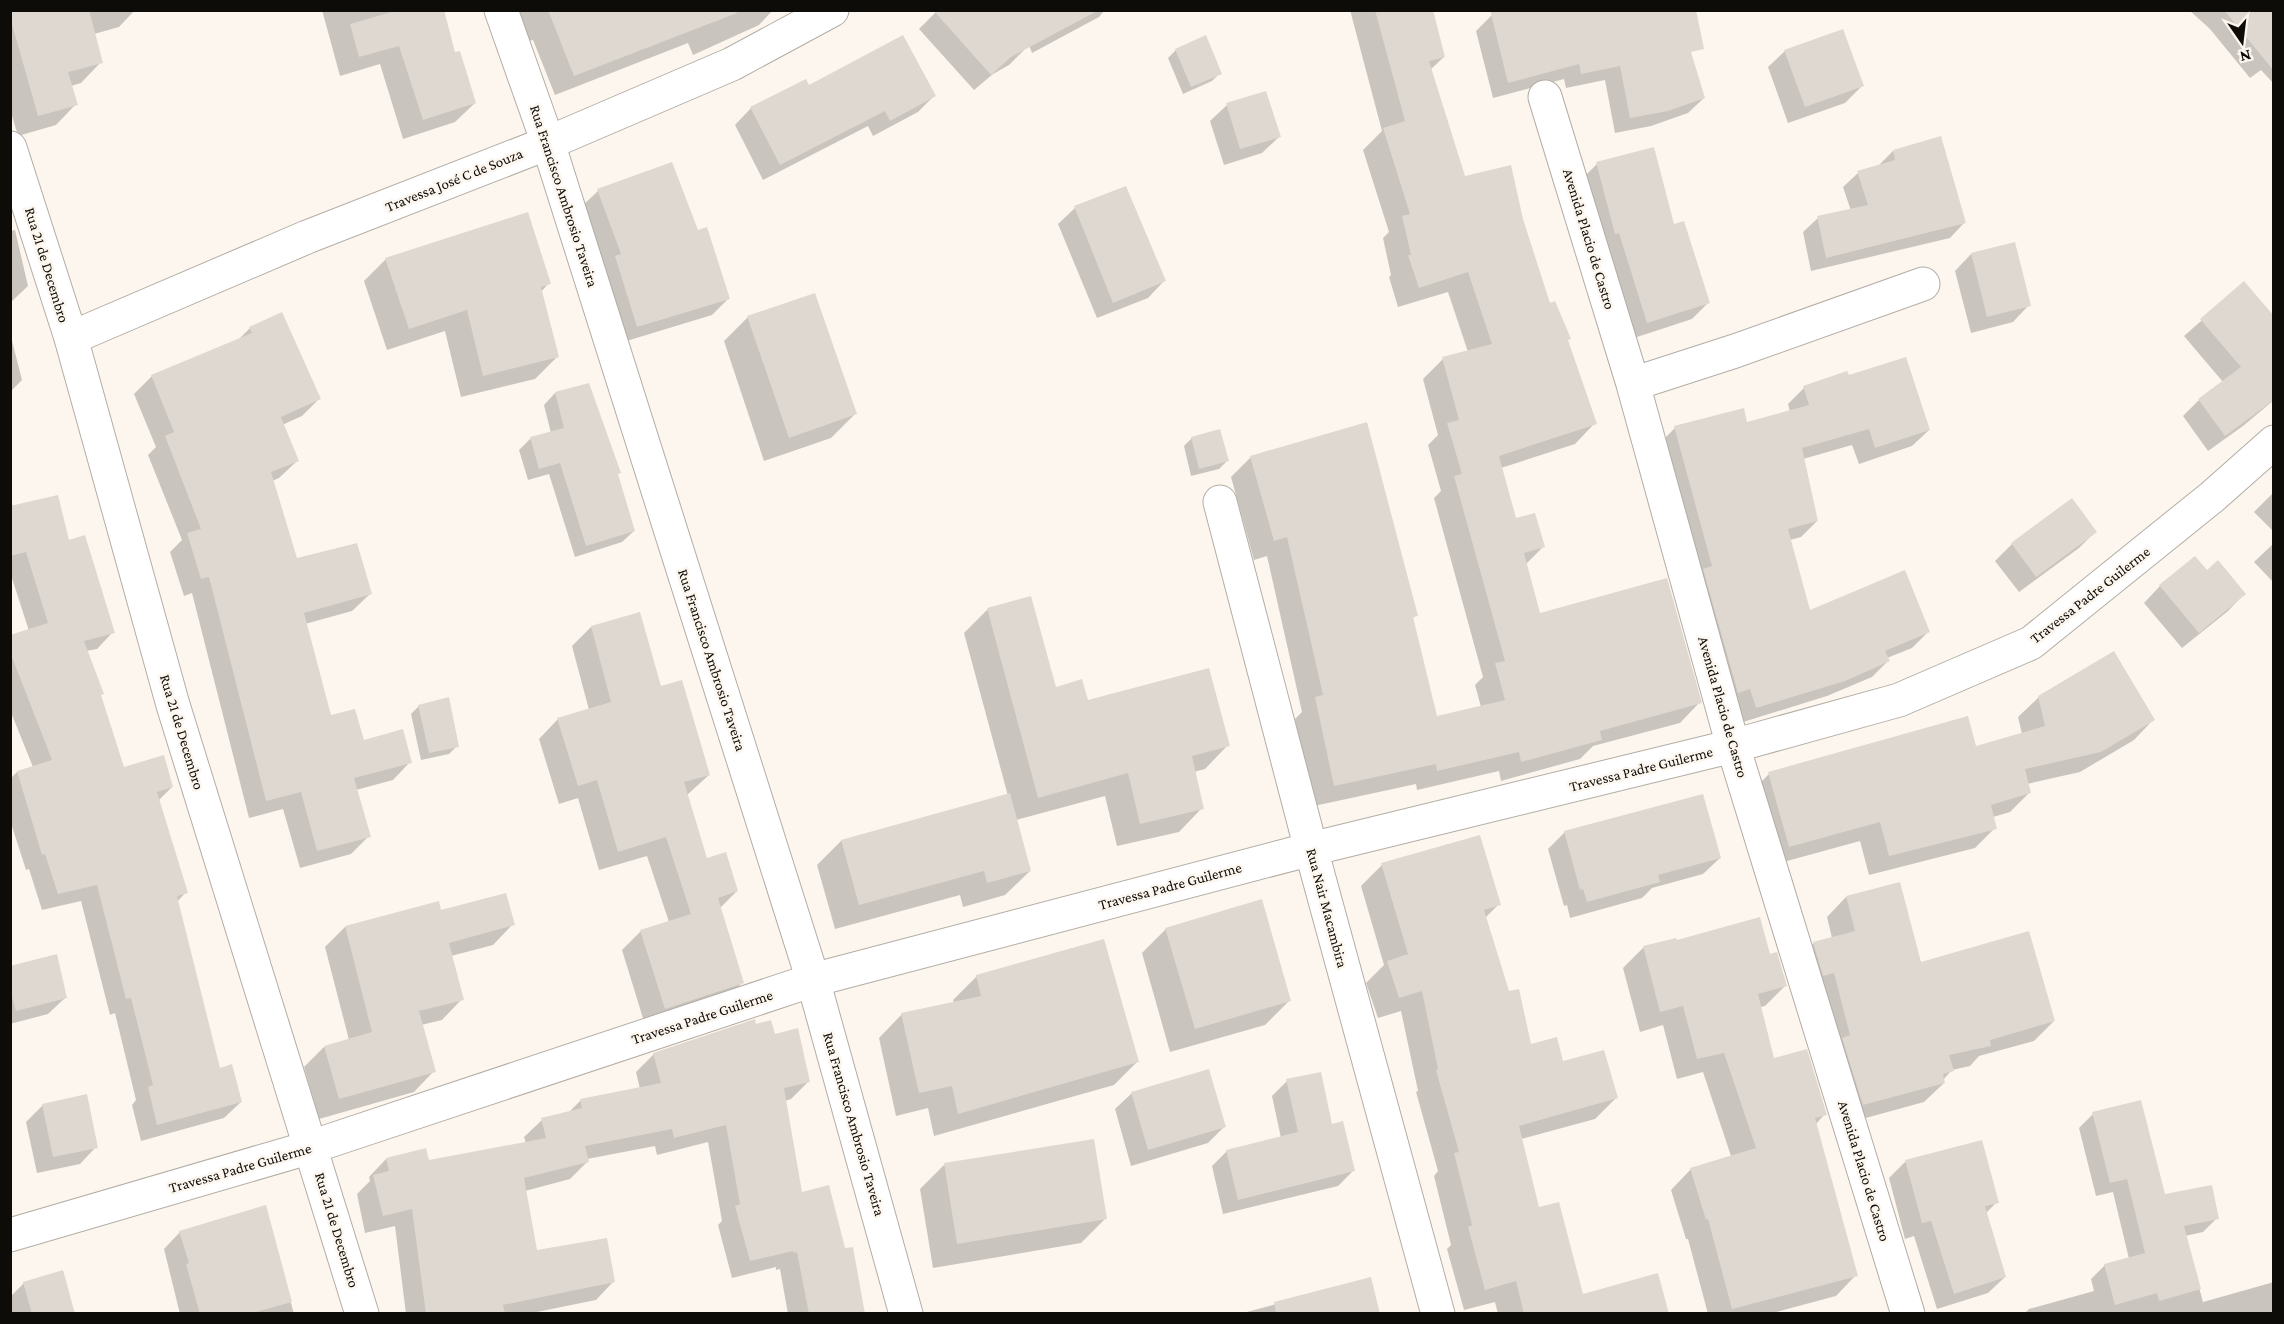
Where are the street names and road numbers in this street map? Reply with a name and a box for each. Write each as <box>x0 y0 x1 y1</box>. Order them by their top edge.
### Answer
street label: Rua Francisco Ambrosio Taveira <box>527 103 601 289</box>
street label: Travessa José C de Souza <box>383 145 525 216</box>
street label: Avenida Placio de Castro <box>1560 167 1618 311</box>
street label: Rua 21 de Decembro <box>22 205 72 325</box>
street label: Travessa Padre Guilerme <box>2027 543 2153 647</box>
street label: Rua Francisco Ambrosio Taveira <box>675 567 749 753</box>
street label: Avenida Placio de Castro <box>1695 634 1751 780</box>
street label: Rua 21 de Decembro <box>157 672 207 792</box>
street label: Travessa Padre Guilerme <box>1568 743 1715 795</box>
street label: Rua Nair Macambira <box>1303 847 1351 969</box>
street label: Travessa Padre Guilerme <box>1097 859 1244 913</box>
street label: Travessa Padre Guilerme <box>629 986 775 1047</box>
street label: Rua Francisco Ambrosio Taveira <box>820 1030 888 1218</box>
street label: Avenida Placio de Castro <box>1835 1099 1893 1243</box>
street label: Travessa Padre Guilerme <box>167 1140 313 1196</box>
street label: Rua 21 de Decembro <box>312 1170 362 1290</box>

